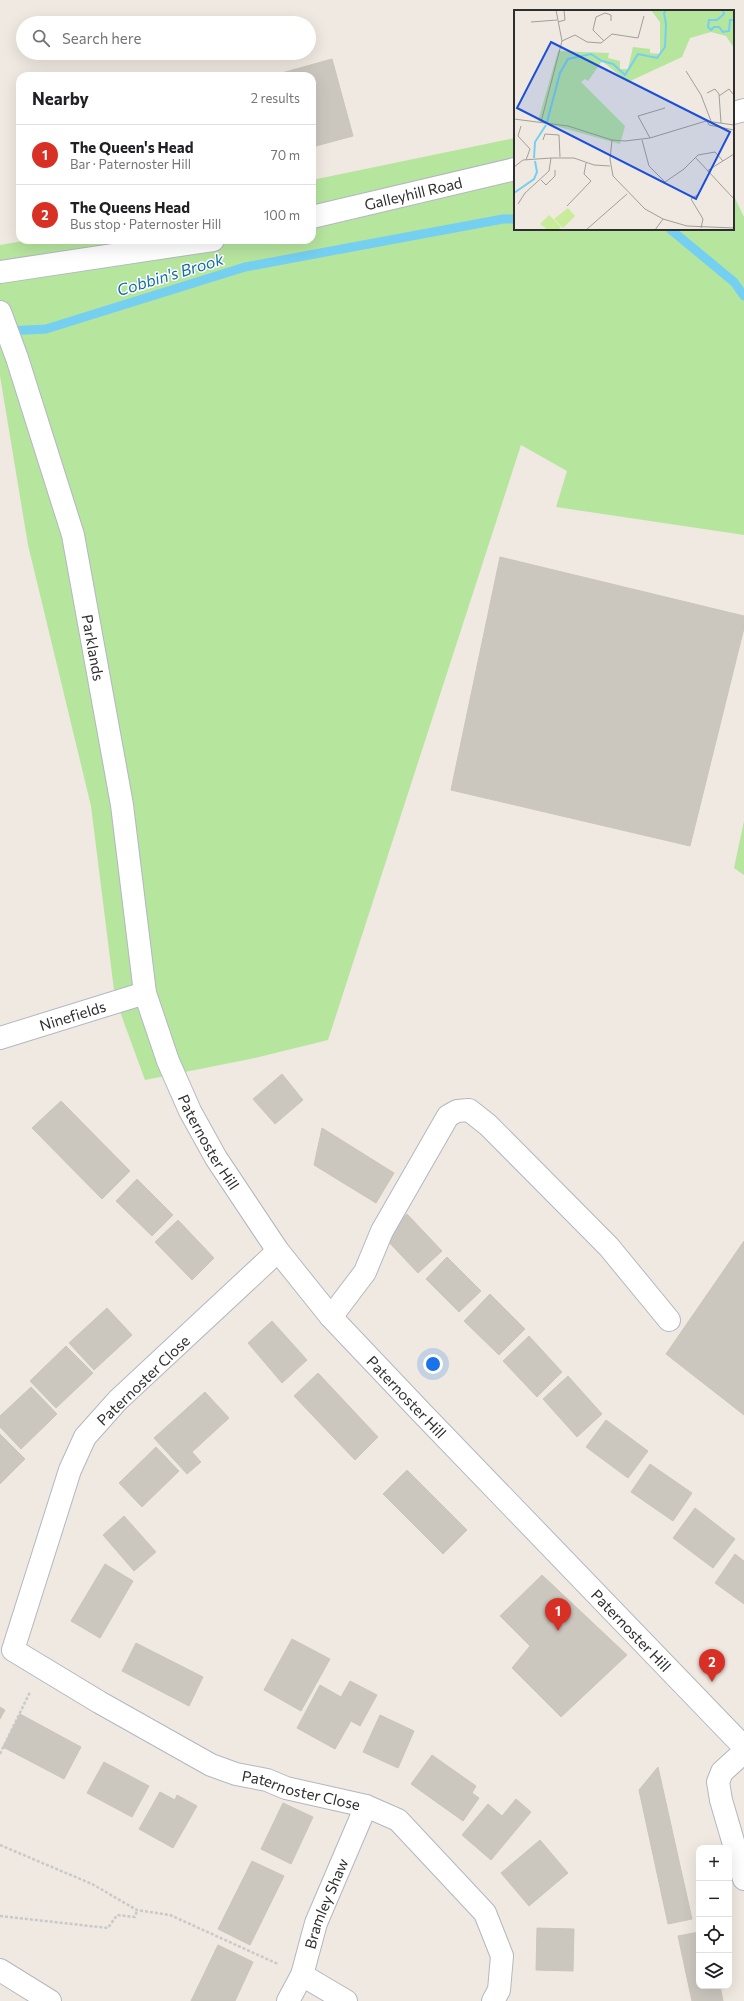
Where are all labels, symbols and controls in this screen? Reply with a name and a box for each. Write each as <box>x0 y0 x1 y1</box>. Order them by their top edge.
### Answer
inset map <box>514 10 734 230</box>
search box <box>16 16 316 60</box>
icon: search <box>30 27 52 49</box>
text: Search here <box>62 29 141 47</box>
text: Nearby <box>32 88 89 109</box>
text: 2 results <box>251 90 300 106</box>
text: The Queen's Head <box>70 138 193 156</box>
text: 1 <box>42 147 48 163</box>
text: 70 m <box>271 147 300 163</box>
text: Bar · Paternoster Hill <box>70 156 191 172</box>
street label: Galleyhill Road <box>362 173 464 213</box>
text: The Queens Head <box>70 198 190 216</box>
text: 2 <box>41 207 49 223</box>
text: 100 m <box>264 207 300 223</box>
text: Bus stop · Paternoster Hill <box>70 216 221 232</box>
water label: Cobbin's Brook <box>114 249 226 299</box>
street label: Parklands <box>79 613 108 682</box>
street label: Ninefields <box>37 997 108 1034</box>
street label: Paternoster Hill <box>175 1091 243 1193</box>
street label: Paternoster Close <box>93 1331 193 1429</box>
street label: Paternoster Hill <box>363 1352 450 1442</box>
your location <box>423 1354 443 1374</box>
street label: Paternoster Hill <box>588 1585 675 1675</box>
pin: 1 <box>545 1598 571 1631</box>
pin: 2 <box>699 1649 725 1682</box>
street label: Paternoster Close <box>240 1766 362 1813</box>
map controls <box>696 1845 732 1989</box>
button: + <box>696 1845 732 1881</box>
street label: Bramley Shaw <box>300 1856 352 1951</box>
button: − <box>696 1881 732 1917</box>
button: locate <box>696 1917 732 1953</box>
button: layers <box>696 1953 732 1989</box>

